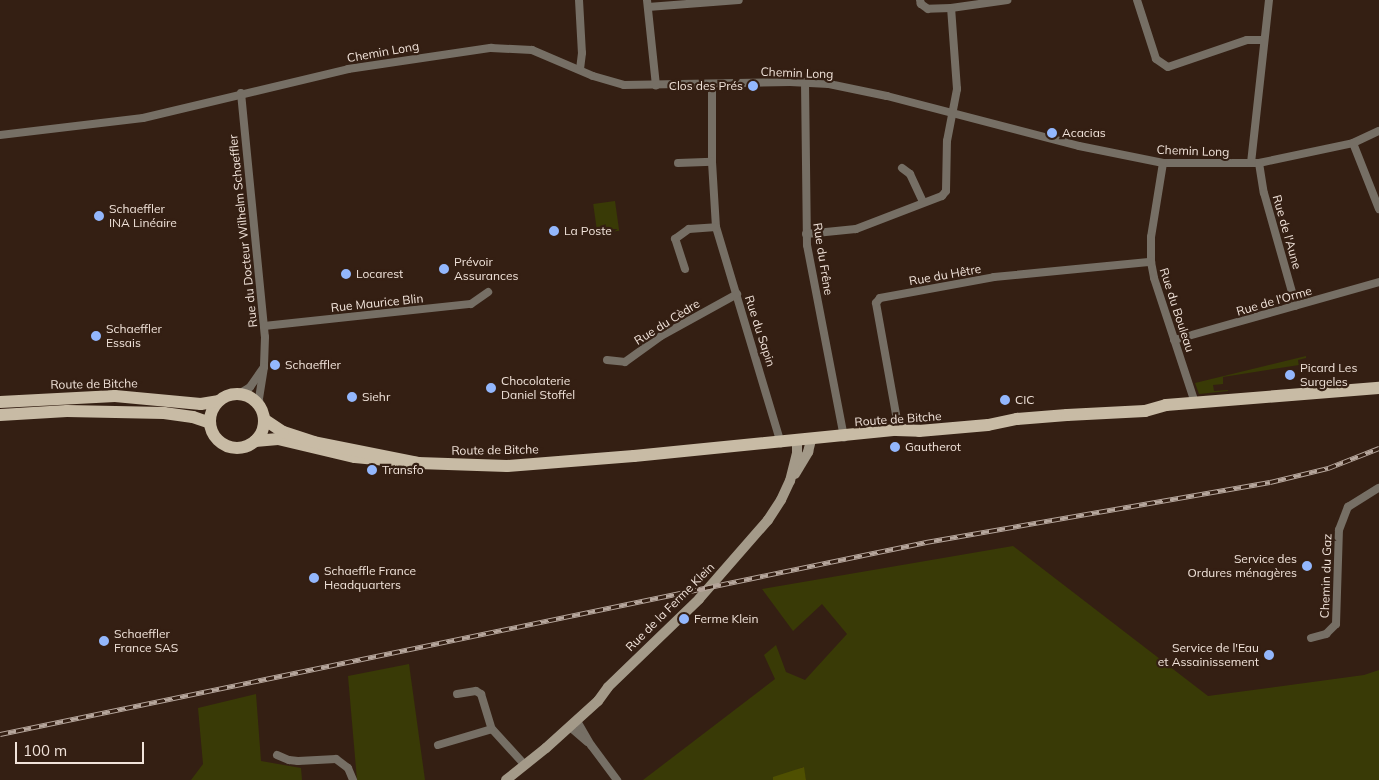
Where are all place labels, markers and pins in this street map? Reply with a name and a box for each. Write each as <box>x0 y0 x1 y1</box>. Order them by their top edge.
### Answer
place label: Clos des Prés <box>669 79 743 93</box>
marker: Clos des Prés <box>747 80 759 92</box>
place label: Acacias <box>1062 126 1106 140</box>
marker: Acacias <box>1046 127 1058 139</box>
place label: Schaeffler INA Linéaire <box>109 202 177 230</box>
marker: Schaeffler INA Linéaire <box>93 210 105 222</box>
place label: La Poste <box>564 224 612 238</box>
marker: La Poste <box>548 225 560 237</box>
place label: Prévoir Assurances <box>454 255 518 283</box>
marker: Prévoir Assurances <box>438 263 450 275</box>
place label: Locarest <box>356 267 403 281</box>
marker: Locarest <box>340 268 352 280</box>
place label: Schaeffler Essais <box>106 322 162 350</box>
marker: Schaeffler Essais <box>90 330 102 342</box>
place label: Schaeffler <box>285 358 341 372</box>
marker: Schaeffler <box>269 359 281 371</box>
place label: Picard Les Surgeles <box>1300 361 1357 389</box>
marker: Picard Les Surgeles <box>1284 369 1296 381</box>
place label: Chocolaterie Daniel Stoffel <box>501 374 575 402</box>
marker: Chocolaterie Daniel Stoffel <box>485 382 497 394</box>
place label: Siehr <box>362 390 390 404</box>
marker: Siehr <box>346 391 358 403</box>
place label: CIC <box>1015 393 1035 407</box>
marker: CIC <box>999 394 1011 406</box>
place label: Gautherot <box>905 440 961 454</box>
marker: Gautherot <box>889 441 901 453</box>
place label: Transfo <box>382 463 424 477</box>
marker: Transfo <box>366 464 378 476</box>
place label: Service des Ordures ménagères <box>1188 552 1297 580</box>
marker: Service des Ordures ménagères <box>1301 560 1313 572</box>
place label: Schaeffle France Headquarters <box>324 564 416 592</box>
marker: Schaeffle France Headquarters <box>308 572 320 584</box>
place label: Ferme Klein <box>694 612 758 626</box>
marker: Ferme Klein <box>678 613 690 625</box>
place label: Schaeffler France SAS <box>114 627 178 655</box>
marker: Schaeffler France SAS <box>98 635 110 647</box>
place label: Service de l'Eau et Assainissement <box>1158 641 1259 669</box>
marker: Service de l'Eau et Assainissement <box>1263 649 1275 661</box>

